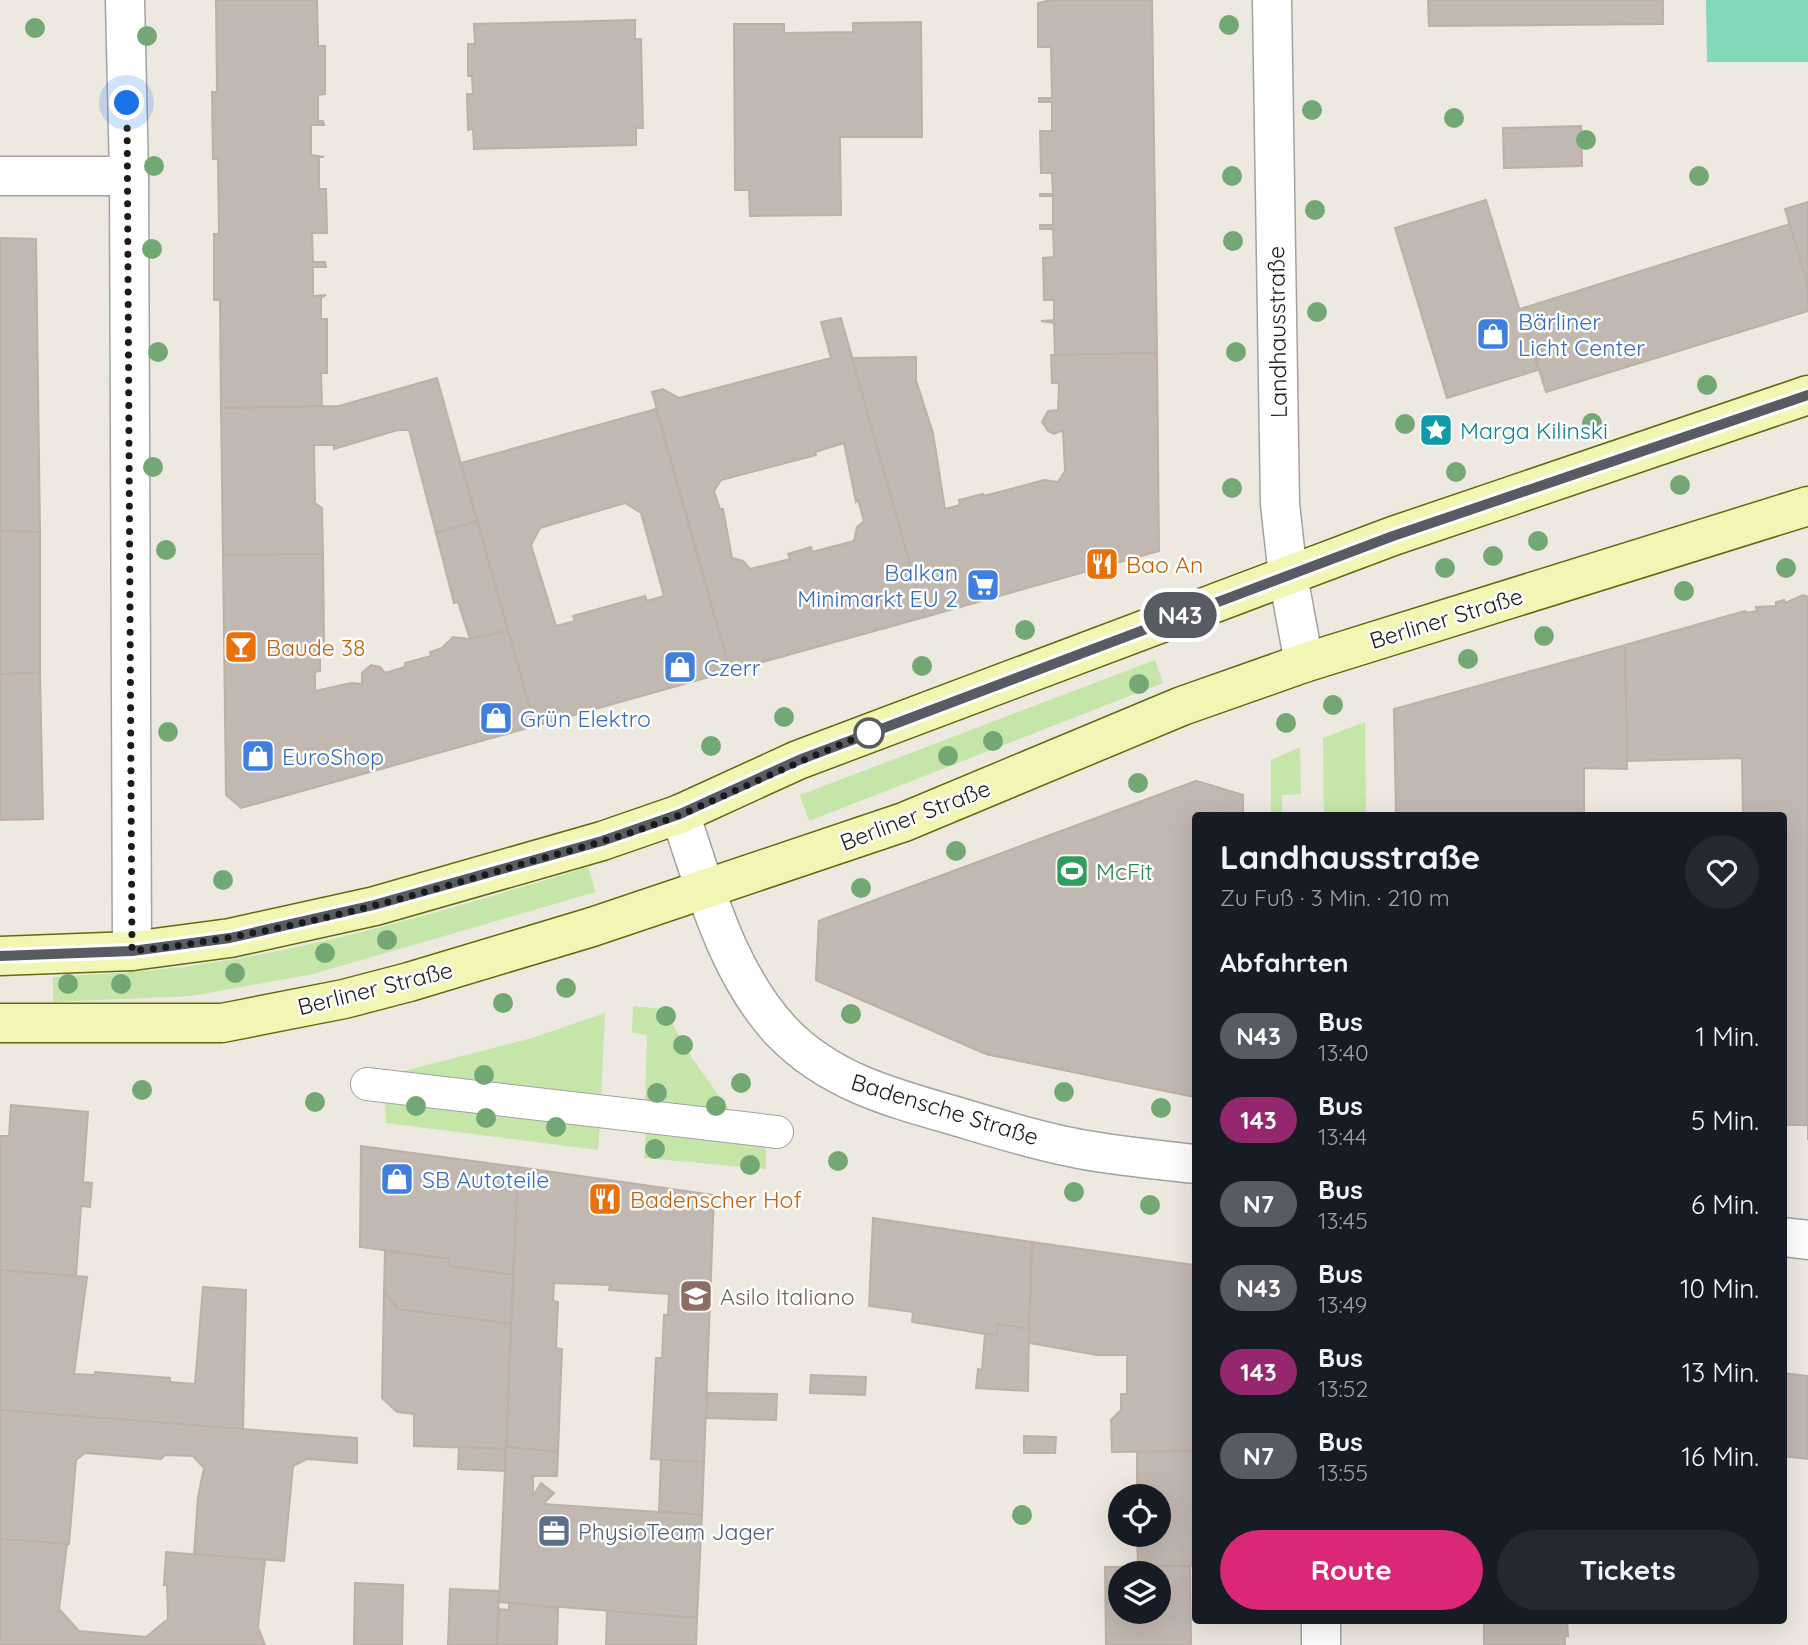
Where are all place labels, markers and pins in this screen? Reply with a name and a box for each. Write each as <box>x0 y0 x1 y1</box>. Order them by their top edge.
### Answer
place label: Bärliner Licht Center <box>1518 307 1645 362</box>
shop icon: Bärliner Licht Center <box>1474 315 1512 353</box>
place icon: Marga Kilinski <box>1417 411 1455 449</box>
place label: Marga Kilinski <box>1460 416 1608 445</box>
restaurant icon: Bao An <box>1083 545 1121 583</box>
place label: Bao An <box>1126 550 1203 579</box>
place label: Balkan Minimarkt EU 2 <box>797 558 958 613</box>
supermarket icon: Balkan Minimarkt EU 2 <box>964 566 1002 604</box>
bar icon: Baude 38 <box>222 628 260 666</box>
place label: Baude 38 <box>266 633 365 662</box>
shop icon: Czerr <box>661 648 699 686</box>
place label: Czerr <box>704 653 761 682</box>
shop icon: Grün Elektro <box>477 699 515 737</box>
place label: Grün Elektro <box>520 704 651 733</box>
unlabelled marker <box>854 718 884 748</box>
shop icon: EuroShop <box>239 737 277 775</box>
place label: EuroShop <box>282 742 384 771</box>
sports icon: McFit <box>1053 852 1091 890</box>
place label: McFit <box>1096 857 1153 886</box>
shop icon: SB Autoteile <box>378 1160 416 1198</box>
place label: SB Autoteile <box>422 1165 549 1194</box>
restaurant icon: Badenscher Hof <box>586 1180 624 1218</box>
place label: Badenscher Hof <box>630 1185 802 1214</box>
school or university icon: Asilo Italiano <box>677 1277 715 1315</box>
place label: Asilo Italiano <box>720 1282 855 1311</box>
office icon: PhysioTeam Jager <box>535 1512 573 1550</box>
place label: PhysioTeam Jager <box>578 1517 774 1546</box>

